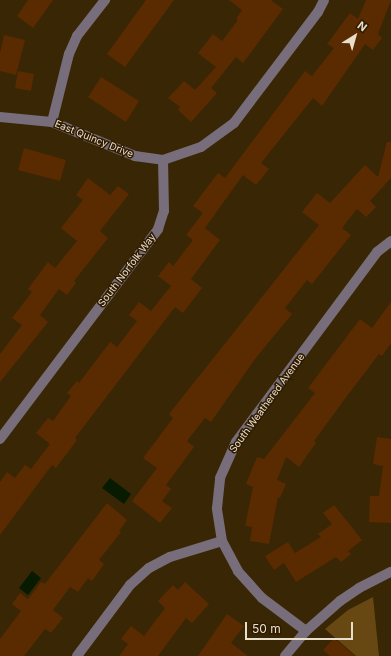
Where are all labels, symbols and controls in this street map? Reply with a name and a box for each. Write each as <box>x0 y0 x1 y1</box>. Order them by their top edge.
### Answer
north arrow <box>335 16 375 56</box>
text: N <box>355 18 370 35</box>
street label: East Quincy Drive <box>53 118 135 160</box>
street label: South Norfolk Way <box>96 231 158 309</box>
street label: South Weathered Avenue <box>227 351 307 455</box>
scale bar <box>247 614 355 640</box>
text: 50 m <box>252 621 281 636</box>

